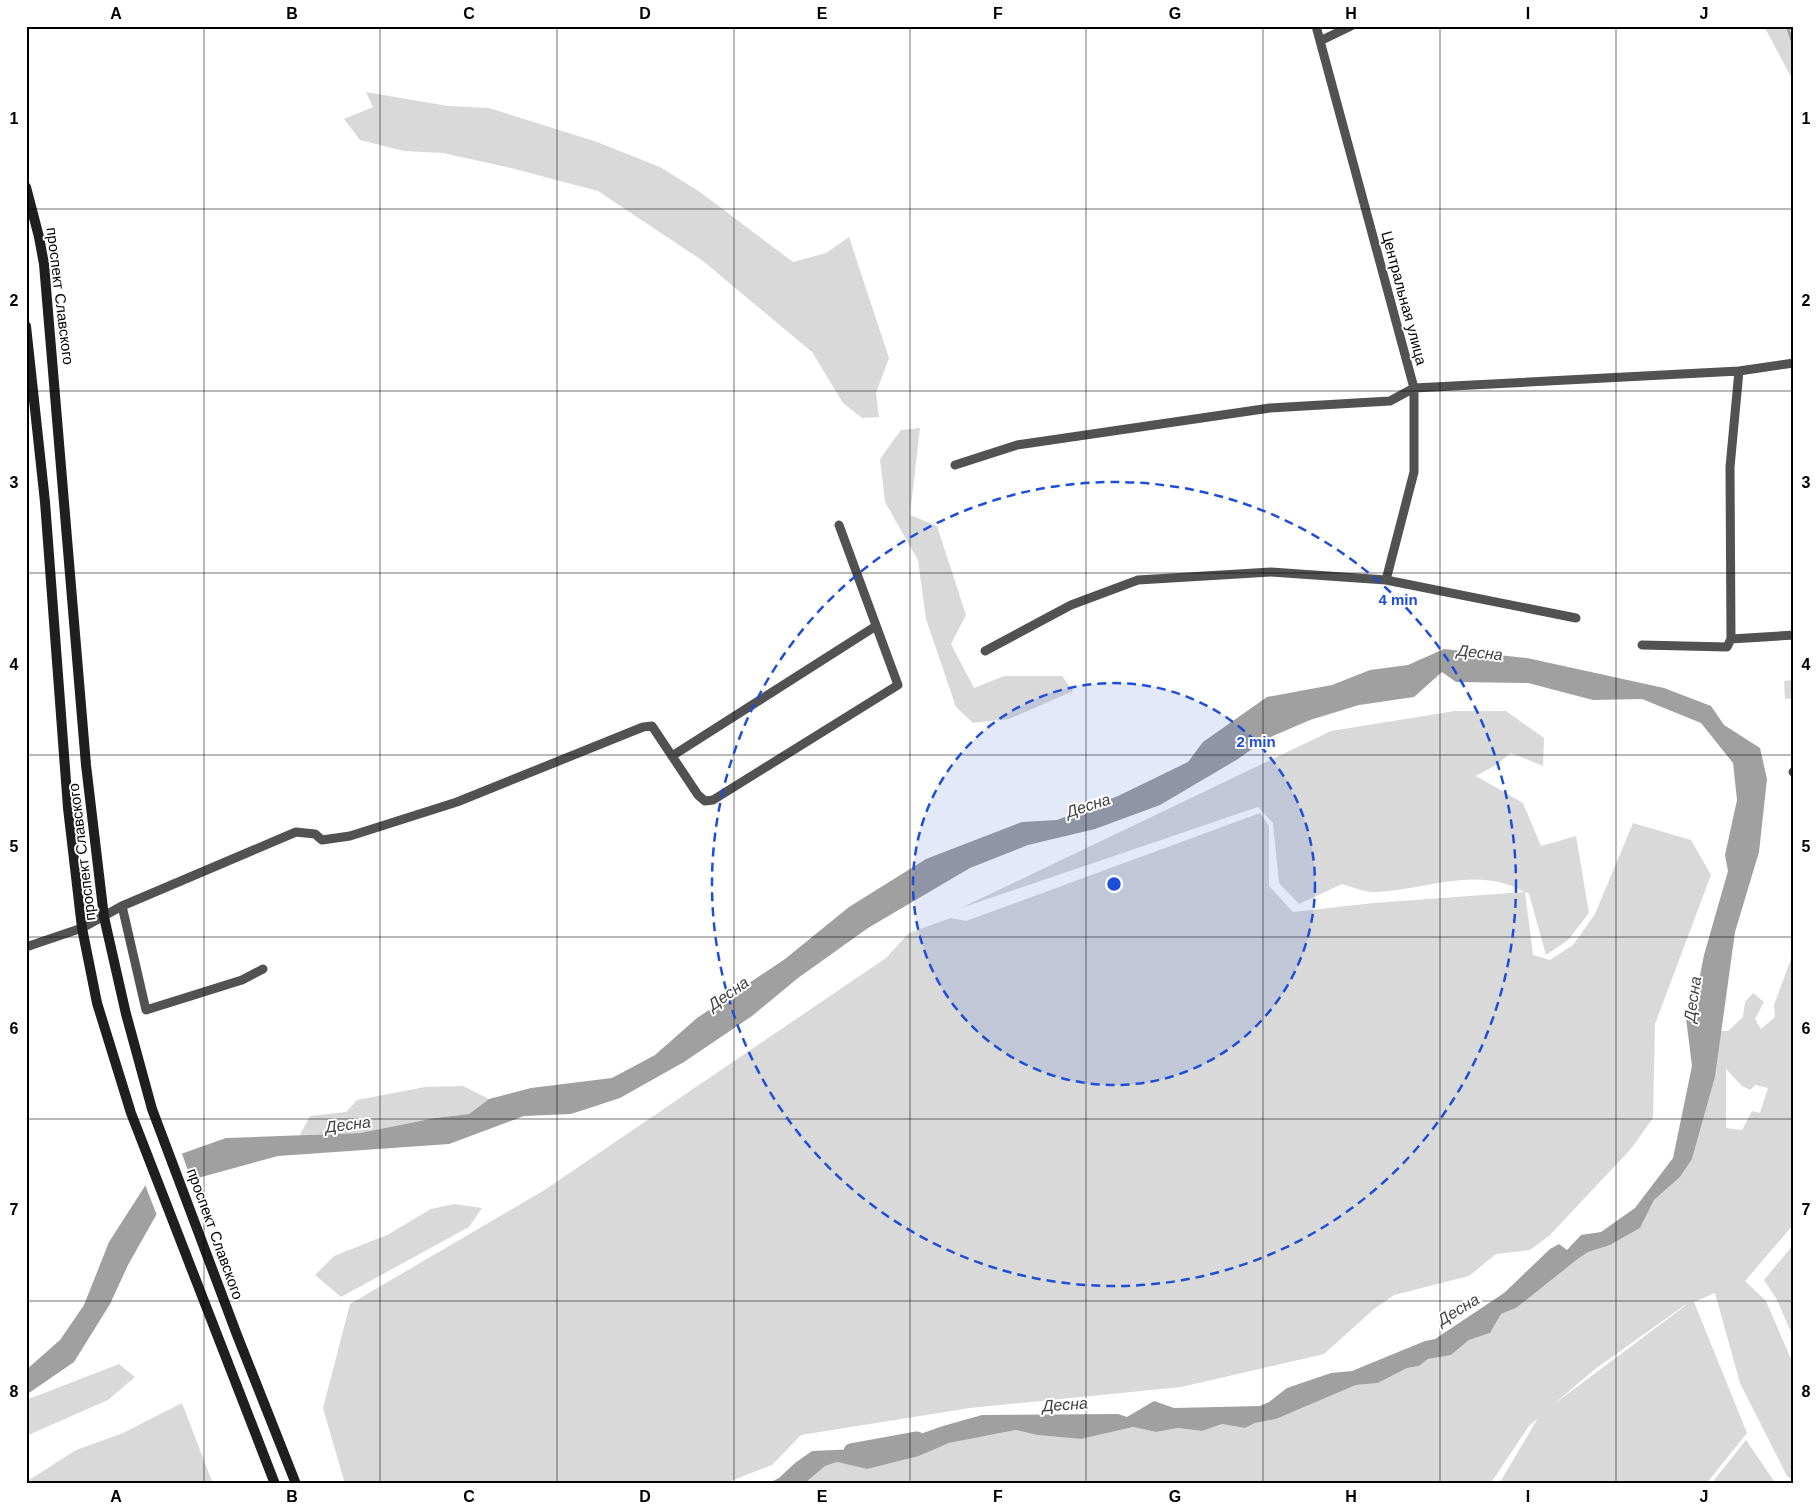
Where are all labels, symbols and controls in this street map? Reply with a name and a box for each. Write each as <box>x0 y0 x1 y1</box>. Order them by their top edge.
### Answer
text: A <box>110 5 122 22</box>
text: B <box>286 5 298 22</box>
text: C <box>463 5 475 22</box>
text: D <box>639 5 651 22</box>
text: E <box>817 5 828 22</box>
text: F <box>993 5 1003 22</box>
text: G <box>1169 5 1181 22</box>
text: H <box>1345 5 1357 22</box>
text: I <box>1526 5 1530 22</box>
text: J <box>1700 5 1708 22</box>
text: 1 <box>10 110 19 127</box>
text: 1 <box>1802 110 1811 127</box>
street label: проспект Славского <box>44 226 77 366</box>
street label: Центральная улица <box>1378 229 1431 367</box>
text: 2 <box>10 292 19 309</box>
text: 2 <box>1802 292 1811 309</box>
text: 3 <box>10 474 19 491</box>
text: 3 <box>1802 474 1811 491</box>
text: 4 min <box>1378 591 1418 608</box>
water label: Десна <box>1454 641 1504 663</box>
text: 4 <box>10 656 19 673</box>
text: 4 <box>1802 656 1811 673</box>
text: 2 min <box>1236 733 1276 750</box>
street label: проспект Славского <box>65 782 98 922</box>
water label: Десна <box>1062 790 1113 821</box>
text: 5 <box>10 838 19 855</box>
text: 5 <box>1802 838 1811 855</box>
centre of rings <box>1105 875 1123 893</box>
water label: Десна <box>703 973 752 1015</box>
water label: Десна <box>1681 975 1704 1025</box>
text: 6 <box>10 1020 19 1037</box>
text: 6 <box>1802 1020 1811 1037</box>
water label: Десна <box>322 1113 372 1136</box>
street label: проспект Славского <box>184 1166 247 1302</box>
text: 7 <box>10 1201 19 1218</box>
text: 7 <box>1802 1201 1811 1218</box>
water label: Десна <box>1433 1290 1482 1330</box>
text: 8 <box>10 1383 19 1400</box>
text: 8 <box>1802 1383 1811 1400</box>
water label: Десна <box>1040 1394 1089 1415</box>
text: A <box>110 1488 122 1505</box>
text: B <box>286 1488 298 1505</box>
text: C <box>463 1488 475 1505</box>
text: D <box>639 1488 651 1505</box>
text: E <box>817 1488 828 1505</box>
text: F <box>993 1488 1003 1505</box>
text: G <box>1169 1488 1181 1505</box>
text: H <box>1345 1488 1357 1505</box>
text: I <box>1526 1488 1530 1505</box>
text: J <box>1700 1488 1708 1505</box>

